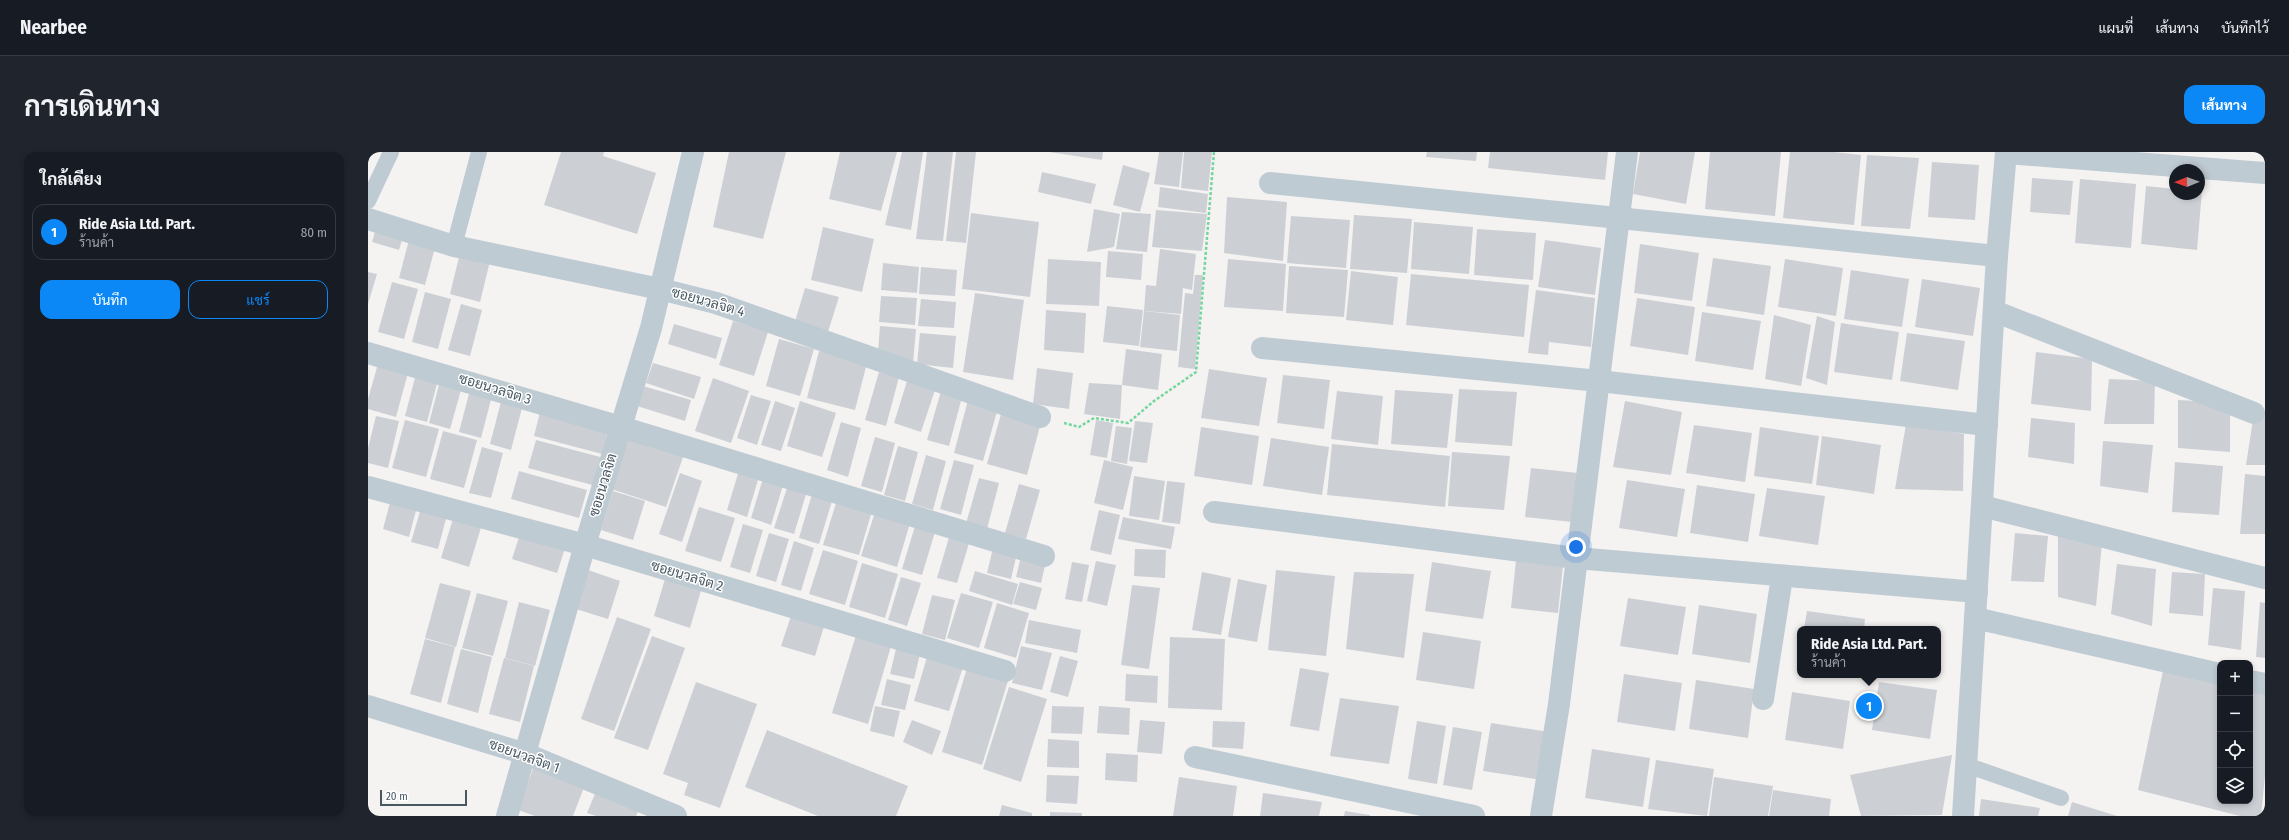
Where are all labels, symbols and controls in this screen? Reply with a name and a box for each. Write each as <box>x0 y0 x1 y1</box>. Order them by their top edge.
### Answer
text: Nearbee <box>20 16 87 39</box>
text: แผนที่ <box>2098 20 2133 37</box>
text: เส้นทาง <box>2155 20 2199 37</box>
text: บันทึกไว้ <box>2221 20 2269 37</box>
button: เส้นทาง <box>2184 85 2265 124</box>
text: การเดินทาง <box>24 90 160 123</box>
north arrow <box>2169 164 2205 200</box>
text: ใกล้เคียง <box>40 169 102 190</box>
text: Ride Asia Ltd. Part. <box>79 215 195 233</box>
text: 1 <box>51 225 57 240</box>
text: 80 m <box>301 225 327 240</box>
text: ร้านค้า <box>79 235 114 250</box>
button: บันทึก <box>40 280 180 319</box>
button: แชร์ <box>188 280 328 319</box>
street label: ซอยนวลจิต 4 <box>669 283 747 321</box>
street label: ซอยนวลจิต 3 <box>457 370 533 408</box>
street label: ซอยนวลจิต <box>585 451 621 519</box>
your location <box>1566 537 1586 557</box>
street label: ซอยนวลจิต 2 <box>649 557 725 595</box>
popup <box>1797 626 1941 678</box>
text: Ride Asia Ltd. Part. <box>1811 635 1927 653</box>
text: ร้านค้า <box>1811 655 1846 670</box>
map controls <box>2217 660 2253 804</box>
button: + <box>2217 660 2253 696</box>
pin: 1 <box>1856 691 1882 721</box>
button: − <box>2217 696 2253 732</box>
button: locate <box>2217 732 2253 768</box>
street label: ซอยนวลจิต 1 <box>486 735 562 777</box>
button: layers <box>2217 768 2253 804</box>
scale bar <box>380 788 467 807</box>
text: 20 m <box>386 790 408 803</box>

